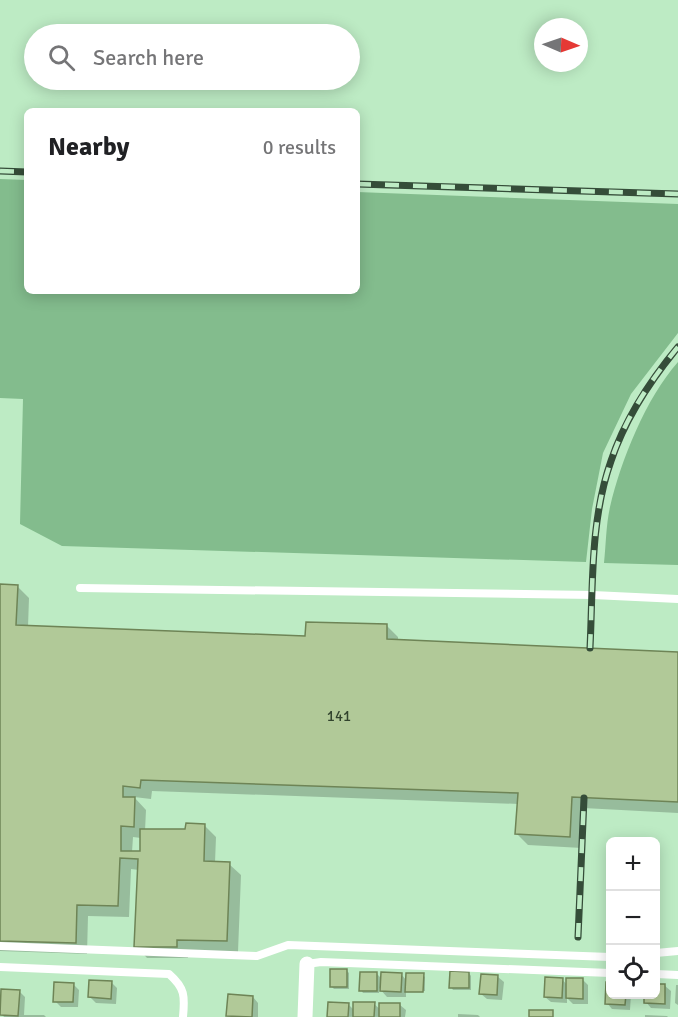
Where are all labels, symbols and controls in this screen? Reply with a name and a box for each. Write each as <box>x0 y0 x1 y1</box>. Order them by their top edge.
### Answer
north arrow <box>534 18 588 72</box>
search box <box>24 24 360 90</box>
icon: search <box>45 41 78 74</box>
text: Search here <box>93 44 204 71</box>
text: Nearby <box>48 131 129 163</box>
text: 0 results <box>263 135 336 160</box>
house number: 141 <box>327 707 351 725</box>
map controls <box>606 837 660 999</box>
button: + <box>606 837 660 891</box>
button: − <box>606 891 660 945</box>
button: locate <box>606 945 660 999</box>

